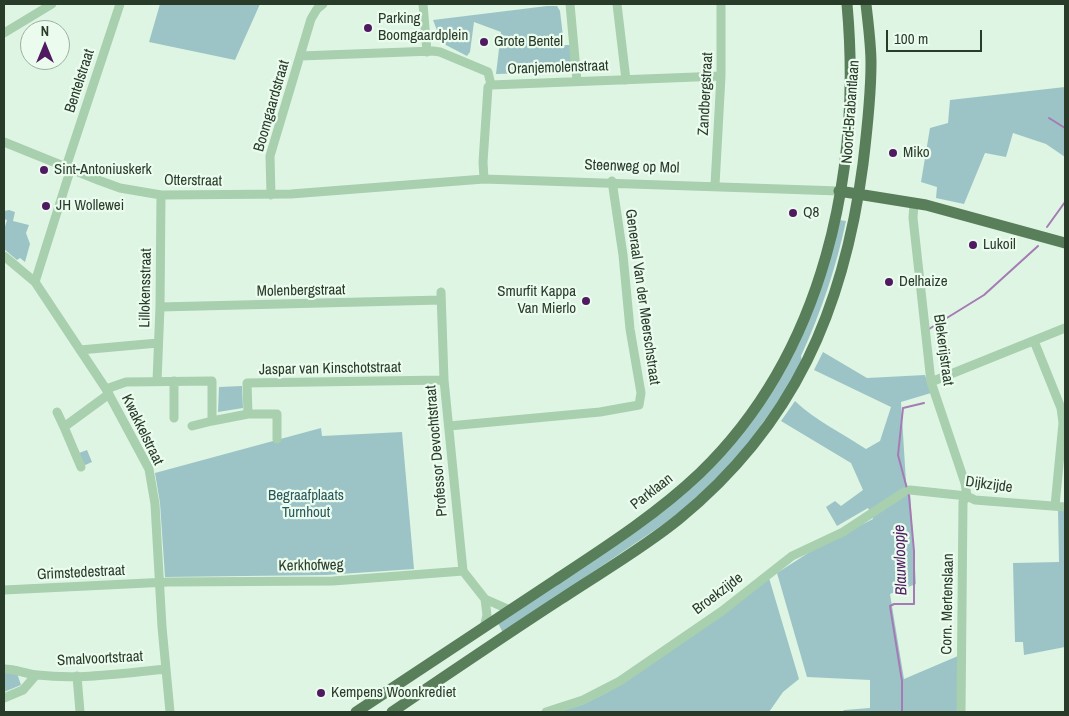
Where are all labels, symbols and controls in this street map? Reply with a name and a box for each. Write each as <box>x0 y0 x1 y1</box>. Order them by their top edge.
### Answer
place label: Parking Boomgaardplein <box>378 10 468 45</box>
north arrow <box>20 20 70 70</box>
scale bar <box>889 20 985 52</box>
text: N <box>41 22 49 40</box>
marker: Parking Boomgaardplein <box>362 22 374 34</box>
text: 100 m <box>894 28 928 49</box>
place label: Grote Bentel <box>494 33 563 51</box>
marker: Grote Bentel <box>478 36 490 48</box>
street label: Bentelstraat <box>61 47 99 115</box>
street label: Zandbergstraat <box>695 52 717 136</box>
street label: Oranjemolenstraat <box>507 57 609 79</box>
street label: Boomgaardstraat <box>250 58 294 154</box>
street label: Noord-Brabantlaan <box>838 60 864 164</box>
place label: Miko <box>903 144 930 162</box>
marker: Miko <box>887 147 899 159</box>
street label: Steenweg op Mol <box>584 156 680 178</box>
place label: Sint-Antoniuskerk <box>54 161 152 179</box>
marker: Sint-Antoniuskerk <box>38 164 50 176</box>
street label: Otterstraat <box>164 171 222 191</box>
place label: JH Wollewei <box>56 197 124 215</box>
marker: JH Wollewei <box>40 200 52 212</box>
place label: Q8 <box>803 204 819 222</box>
marker: Q8 <box>787 207 799 219</box>
street label: Generaal Van der Meerschstraat <box>621 208 663 386</box>
place label: Lukoil <box>983 236 1016 254</box>
marker: Lukoil <box>967 239 979 251</box>
street label: Lillokensstraat <box>136 248 156 328</box>
place label: Delhaize <box>899 273 948 291</box>
marker: Delhaize <box>883 276 895 288</box>
street label: Molenbergstraat <box>256 281 346 301</box>
place label: Smurfit Kappa Van Mierlo <box>497 283 576 318</box>
marker: Smurfit Kappa Van Mierlo <box>580 295 592 307</box>
street label: Blekerijstraat <box>929 313 957 387</box>
street label: Jaspar van Kinschotstraat <box>259 359 401 379</box>
street label: Professor Devochtstraat <box>422 384 452 518</box>
street label: Kwakkelstraat <box>117 392 167 468</box>
street label: Parklaan <box>627 470 677 514</box>
street label: Dijkzijde <box>964 473 1014 497</box>
park label: Begraafplaats Turnhout <box>268 487 344 522</box>
water label: Blauwloopje <box>890 524 912 596</box>
street label: Corn. Mertenslaan <box>938 553 958 655</box>
street label: Kerkhofweg <box>278 556 344 576</box>
street label: Grimstedestraat <box>36 562 126 584</box>
street label: Broekzijde <box>689 569 747 619</box>
street label: Smalvoortstraat <box>57 648 143 670</box>
place label: Kempens Woonkrediet <box>331 684 456 702</box>
marker: Kempens Woonkrediet <box>315 687 327 699</box>

